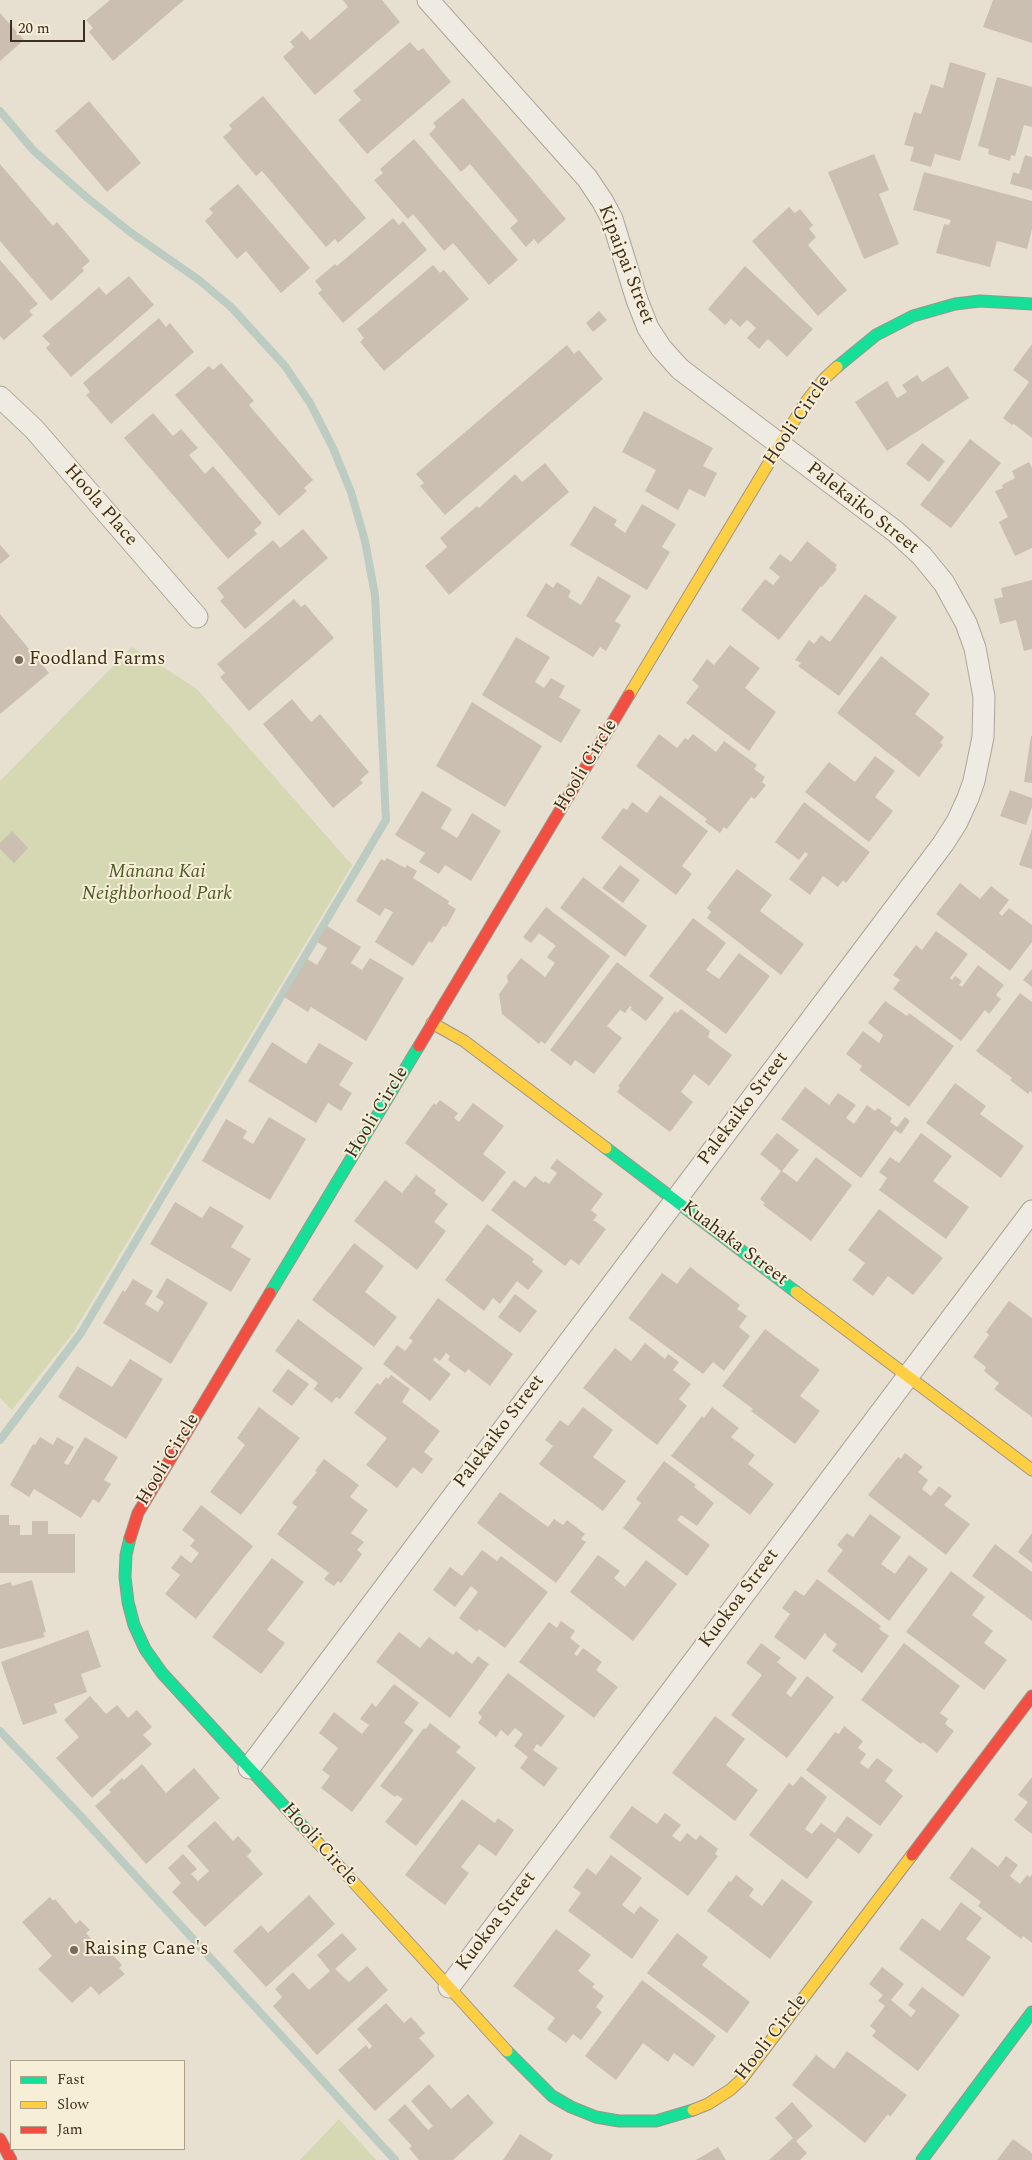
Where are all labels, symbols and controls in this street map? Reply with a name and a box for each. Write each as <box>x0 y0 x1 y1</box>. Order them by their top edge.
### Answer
scale bar <box>12 10 88 42</box>
text: 20 m <box>18 17 50 40</box>
street label: Kipaipai Street <box>592 202 658 328</box>
street label: Hooli Circle <box>760 372 836 470</box>
street label: Palekaiko Street <box>801 458 923 560</box>
street label: Hoola Place <box>58 460 142 552</box>
place label: Foodland Farms <box>29 649 165 671</box>
marker: Foodland Farms <box>13 654 25 666</box>
street label: Hooli Circle <box>551 716 623 816</box>
park label: Mānana Kai Neighborhood Park <box>82 862 232 906</box>
street label: Palekaiko Street <box>694 1048 794 1170</box>
street label: Hooli Circle <box>342 1063 414 1163</box>
street label: Kuahaka Street <box>676 1197 792 1291</box>
street label: Palekaiko Street <box>450 1371 550 1493</box>
street label: Hooli Circle <box>133 1410 205 1510</box>
street label: Kuokoa Street <box>695 1545 785 1653</box>
street label: Hooli Circle <box>276 1799 362 1891</box>
street label: Kuokoa Street <box>452 1868 542 1976</box>
place label: Raising Cane's <box>84 1939 209 1961</box>
marker: Raising Cane's <box>68 1944 80 1956</box>
street label: Hooli Circle <box>731 1990 813 2086</box>
legend <box>10 2060 185 2150</box>
text: Fast <box>57 2068 85 2091</box>
text: Slow <box>57 2093 89 2116</box>
text: Jam <box>57 2118 83 2141</box>

